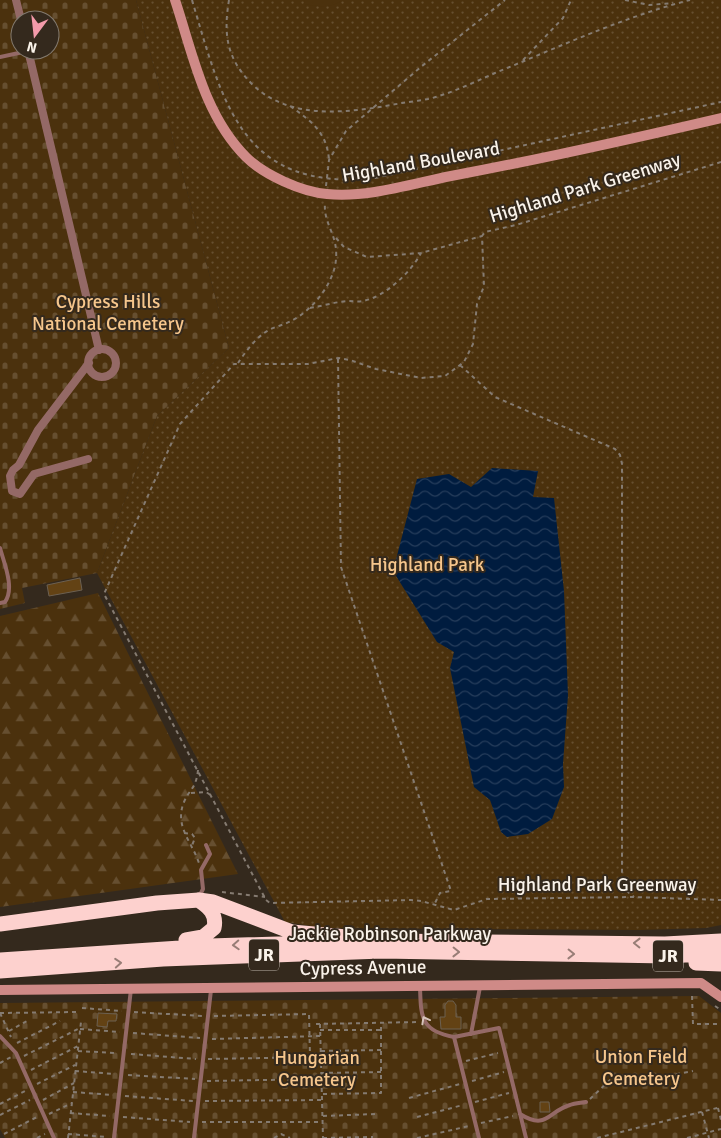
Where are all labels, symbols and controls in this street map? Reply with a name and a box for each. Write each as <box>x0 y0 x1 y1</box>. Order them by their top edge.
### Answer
north arrow <box>10 10 60 60</box>
text: N <box>25 38 39 57</box>
street label: Highland Boulevard <box>340 136 502 188</box>
street label: Highland Park Greenway <box>487 147 684 229</box>
park label: Cypress Hills National Cemetery <box>32 290 184 336</box>
park label: Highland Park <box>370 553 485 577</box>
street label: Highland Park Greenway <box>498 873 696 897</box>
street label: Jackie Robinson Parkway <box>289 922 491 946</box>
one-way arrow <box>633 938 641 949</box>
one-way arrow <box>232 939 240 950</box>
road number: JR <box>249 940 279 970</box>
road number: JR <box>653 940 683 971</box>
one-way arrow <box>452 947 460 957</box>
one-way arrow <box>568 949 575 959</box>
street label: Cypress Avenue <box>299 955 427 981</box>
one-way arrow <box>115 957 123 968</box>
one-way arrow <box>421 1016 431 1025</box>
park label: Union Field Cemetery <box>595 1045 687 1091</box>
park label: Hungarian Cemetery <box>274 1046 360 1092</box>

